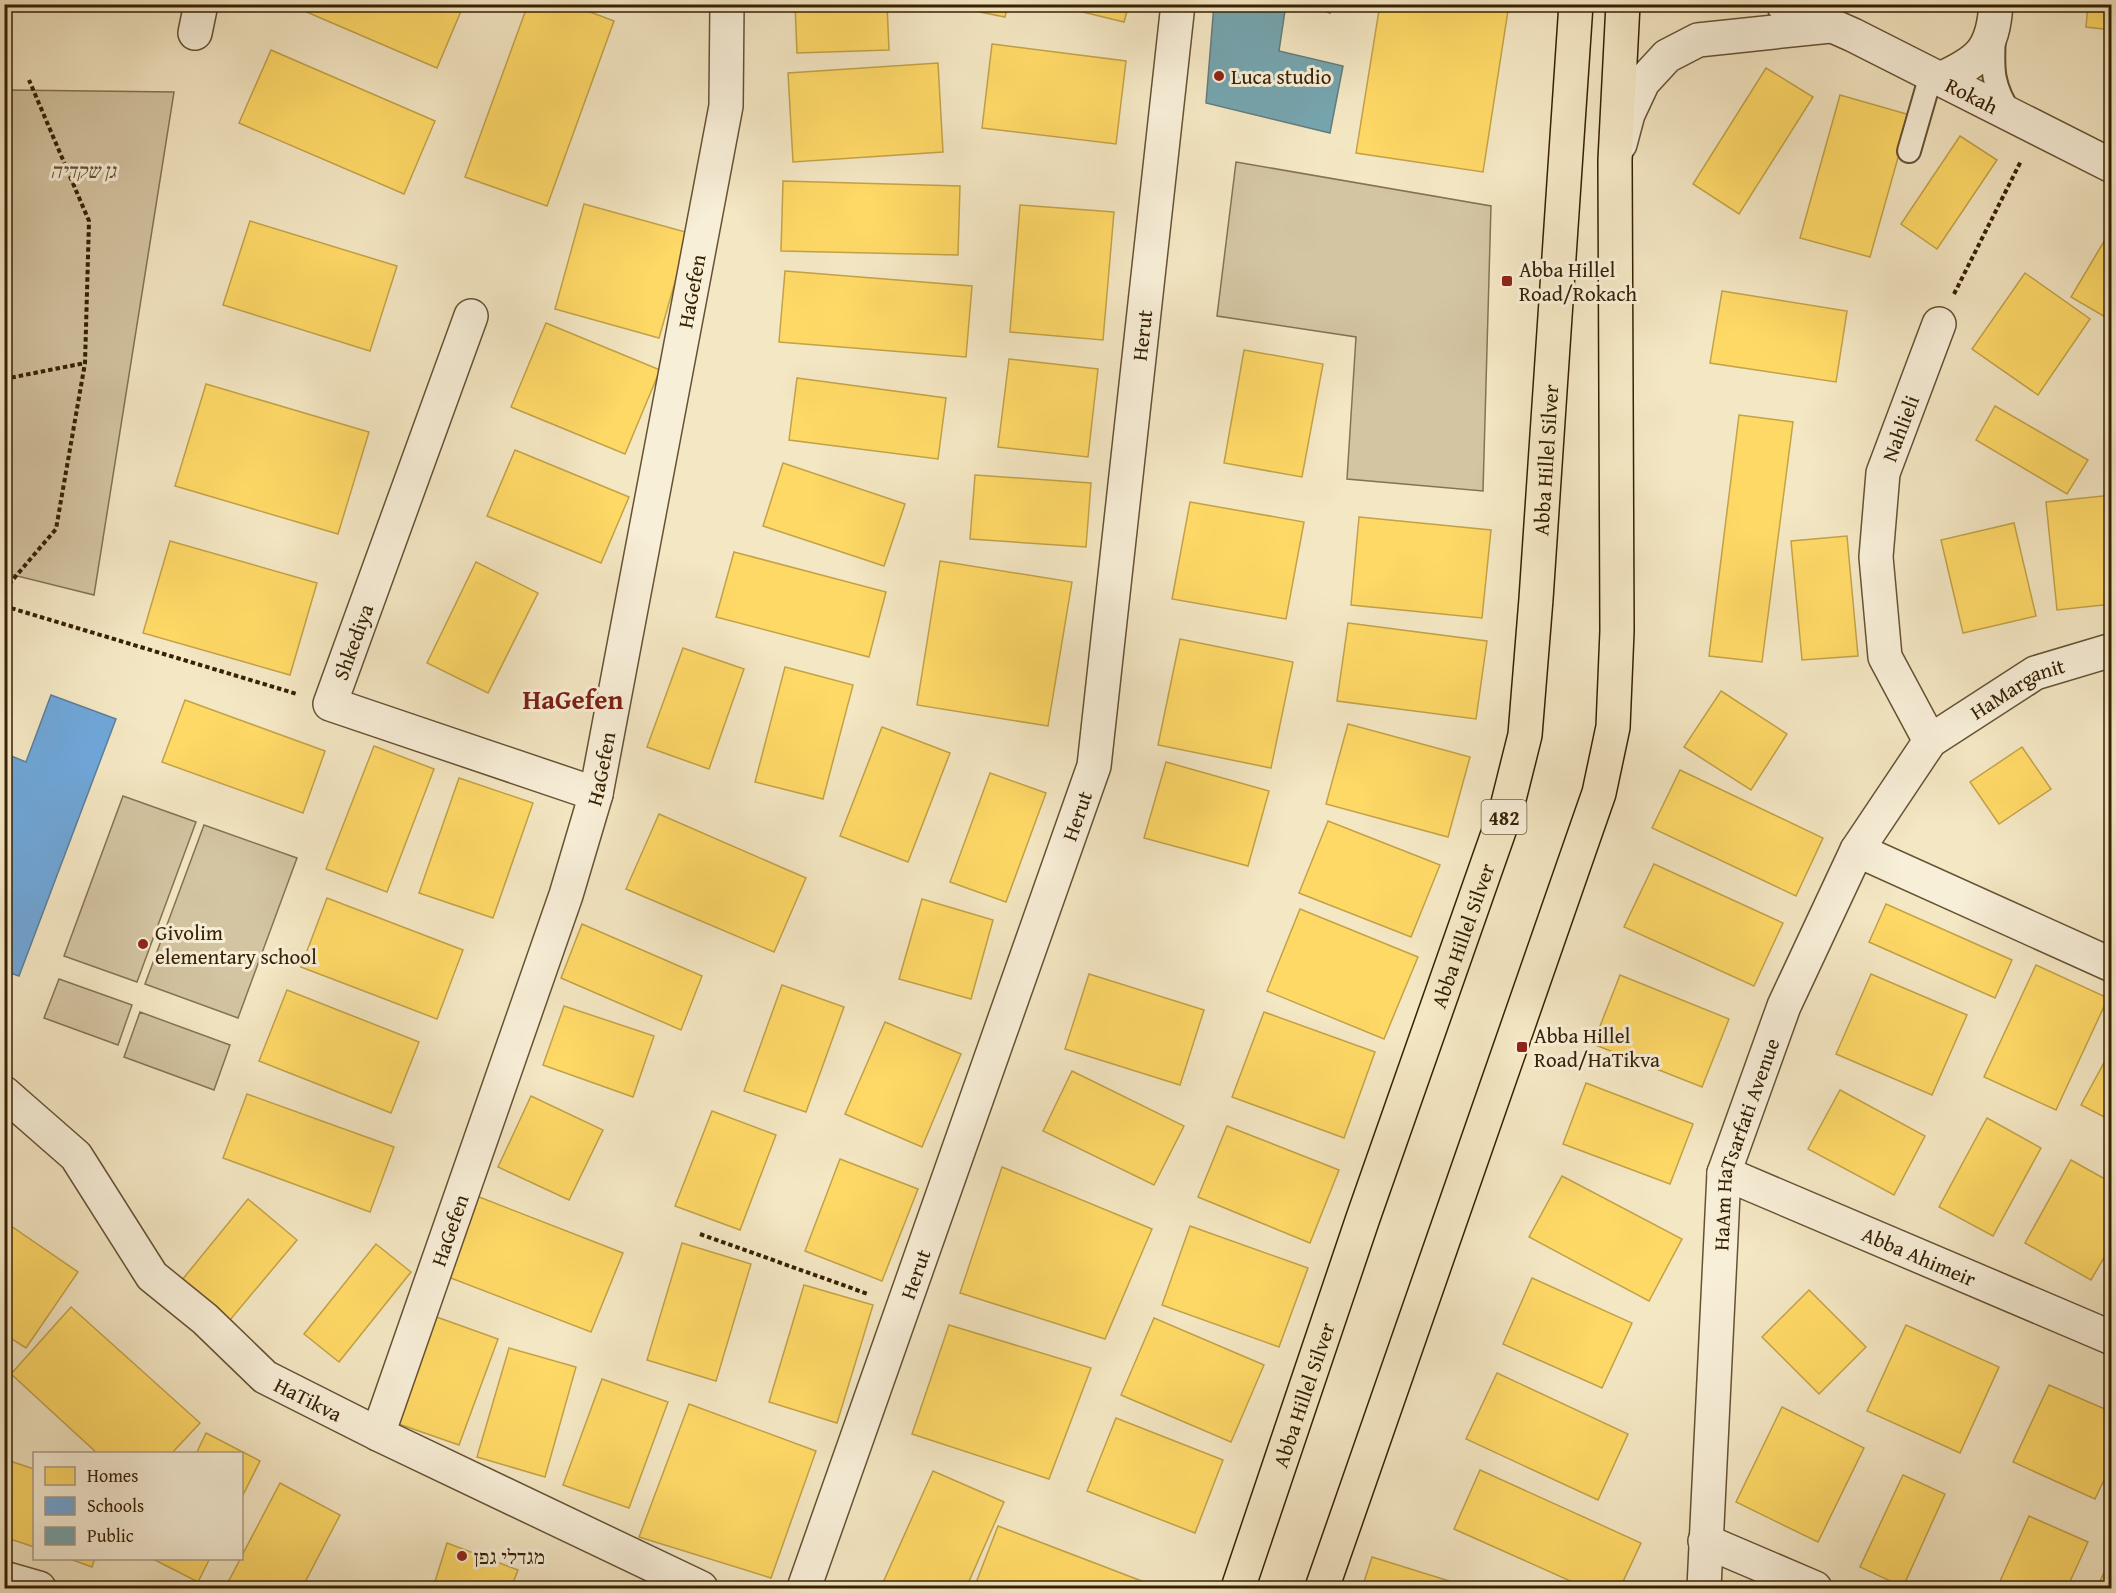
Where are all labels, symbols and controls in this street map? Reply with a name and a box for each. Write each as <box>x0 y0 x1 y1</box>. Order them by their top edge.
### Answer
place label: Luca studio <box>1231 61 1331 92</box>
marker: Luca studio <box>1212 69 1226 83</box>
street label: Rokah <box>1940 69 2004 122</box>
park label: גן שקדיה <box>50 155 118 186</box>
street label: HaGefen <box>669 251 713 331</box>
place label: Abba Hillel Road/Rokach <box>1519 254 1637 309</box>
marker: Abba Hillel Road/Rokach <box>1500 274 1514 288</box>
street label: Herut <box>1123 308 1160 362</box>
street label: Abba Hillel Silver <box>1525 383 1566 537</box>
street label: Nahlieli <box>1873 390 1927 466</box>
street label: Shkediya <box>325 599 381 685</box>
street label: HaMarganit <box>1964 649 2069 727</box>
district label: HaGefen <box>523 679 623 719</box>
street label: HaGefen <box>578 729 623 809</box>
street label: Herut <box>1053 786 1100 845</box>
road number: 482 <box>1482 800 1526 834</box>
street label: Abba Hillel Silver <box>1423 858 1502 1012</box>
place label: Givolim elementary school <box>155 917 317 972</box>
marker: Givolim elementary school <box>136 937 150 951</box>
place label: Abba Hillel Road/HaTikva <box>1534 1020 1660 1075</box>
street label: HaAm HaTsarfati Avenue <box>1705 1033 1787 1251</box>
marker: Abba Hillel Road/HaTikva <box>1515 1040 1529 1054</box>
street label: HaGefen <box>422 1190 476 1270</box>
street label: Abba Ahimeir <box>1857 1218 1981 1294</box>
street label: Herut <box>892 1244 938 1303</box>
street label: Abba Hillel Silver <box>1264 1318 1342 1472</box>
street label: HaTikva <box>269 1369 348 1429</box>
legend <box>33 1452 243 1560</box>
text: Homes <box>87 1462 138 1489</box>
text: Schools <box>87 1492 144 1519</box>
text: Public <box>87 1522 134 1549</box>
place label: מגדלי גפן <box>474 1541 545 1572</box>
marker: מגדלי גפן <box>455 1549 469 1563</box>

